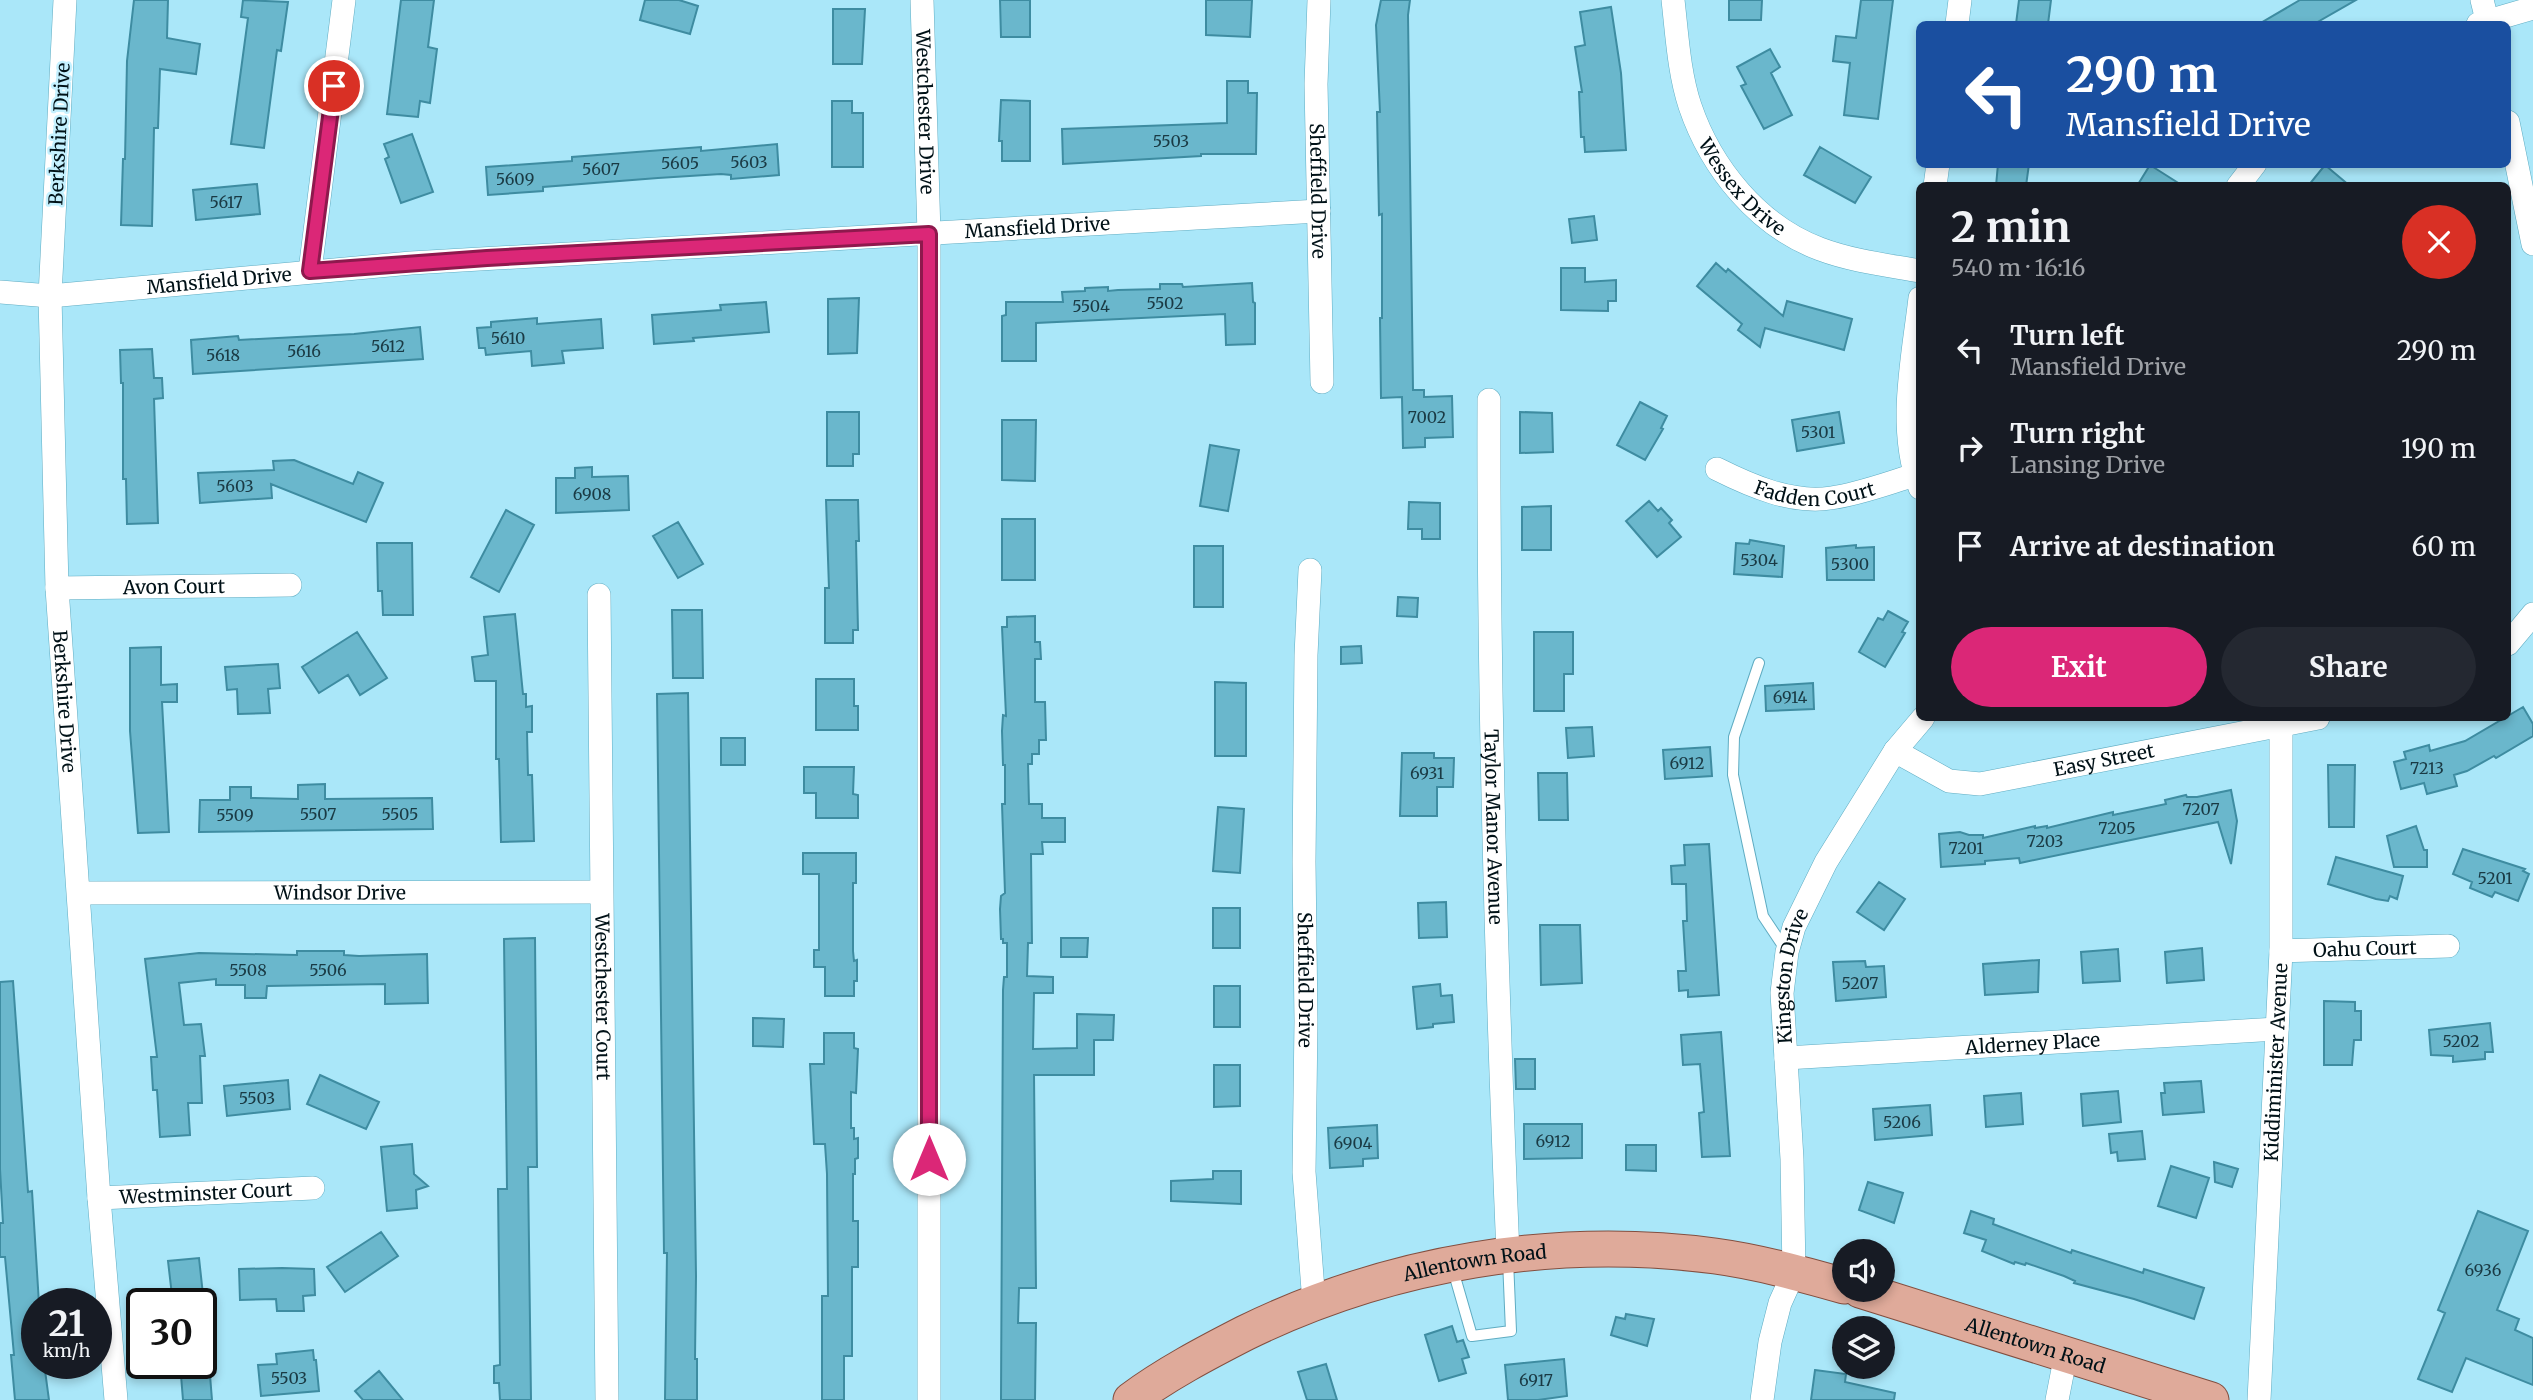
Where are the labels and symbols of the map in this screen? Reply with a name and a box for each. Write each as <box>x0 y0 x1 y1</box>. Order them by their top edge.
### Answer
street label: Westchester Drive <box>911 28 940 195</box>
pin <box>304 56 364 116</box>
street label: Berkshire Drive <box>43 62 75 206</box>
street label: Sheffield Drive <box>1305 123 1332 259</box>
house number: 5503 <box>1153 131 1189 151</box>
street label: Wessex Drive <box>1693 133 1790 240</box>
house number: 5603 <box>730 152 768 172</box>
house number: 5605 <box>661 153 699 173</box>
house number: 5607 <box>582 159 620 179</box>
house number: 5609 <box>496 169 534 189</box>
house number: 5617 <box>209 192 243 212</box>
street label: Mansfield Drive <box>964 211 1111 243</box>
street label: Mansfield Drive <box>146 262 293 299</box>
house number: 5502 <box>1147 293 1183 313</box>
house number: 5504 <box>1072 296 1110 316</box>
house number: 5610 <box>491 328 525 348</box>
house number: 5612 <box>371 336 405 356</box>
house number: 5616 <box>287 341 321 361</box>
house number: 5618 <box>206 345 240 365</box>
house number: 7002 <box>1408 407 1446 427</box>
house number: 5301 <box>1801 422 1835 442</box>
street label: Fadden Court <box>1751 475 1878 511</box>
house number: 5603 <box>216 476 254 496</box>
house number: 6908 <box>573 484 611 504</box>
house number: 5304 <box>1740 550 1778 570</box>
house number: 5300 <box>1831 554 1869 574</box>
street label: Avon Court <box>122 574 226 599</box>
street label: Berkshire Drive <box>48 629 82 773</box>
house number: 6914 <box>1773 687 1807 707</box>
street label: Taylor Manor Avenue <box>1480 729 1508 925</box>
street label: Easy Street <box>2051 738 2157 781</box>
house number: 6912 <box>1670 753 1704 773</box>
house number: 7213 <box>2410 758 2444 778</box>
house number: 6931 <box>1410 763 1444 783</box>
house number: 7207 <box>2182 799 2220 819</box>
house number: 5507 <box>300 804 336 824</box>
house number: 5505 <box>382 804 418 824</box>
house number: 5509 <box>216 805 254 825</box>
house number: 7205 <box>2098 818 2136 838</box>
house number: 7203 <box>2027 831 2063 851</box>
house number: 7201 <box>1949 838 1984 858</box>
house number: 5201 <box>2478 868 2512 888</box>
street label: Windsor Drive <box>273 880 406 905</box>
street label: Kingston Drive <box>1770 904 1813 1045</box>
street label: Westchester Court <box>590 912 616 1081</box>
street label: Sheffield Drive <box>1293 912 1318 1048</box>
street label: Oahu Court <box>2313 935 2418 962</box>
house number: 5508 <box>229 960 267 980</box>
house number: 5506 <box>309 960 347 980</box>
street label: Kiddiminister Avenue <box>2259 962 2292 1162</box>
house number: 5207 <box>1842 973 1878 993</box>
street label: Alderney Place <box>1963 1027 2101 1059</box>
house number: 5202 <box>2442 1031 2480 1051</box>
house number: 5503 <box>239 1088 275 1108</box>
house number: 5206 <box>1883 1112 1921 1132</box>
position arrow <box>892 1122 966 1196</box>
house number: 6912 <box>1536 1131 1570 1151</box>
house number: 6904 <box>1334 1133 1373 1153</box>
street label: Westminster Court <box>118 1177 294 1209</box>
street label: Allentown Road <box>1399 1239 1548 1287</box>
house number: 6936 <box>2465 1260 2502 1280</box>
speed limit sign: 30 <box>126 1288 217 1379</box>
street label: Allentown Road <box>1962 1312 2109 1378</box>
house number: 5503 <box>271 1368 307 1388</box>
house number: 6917 <box>1519 1370 1553 1390</box>

